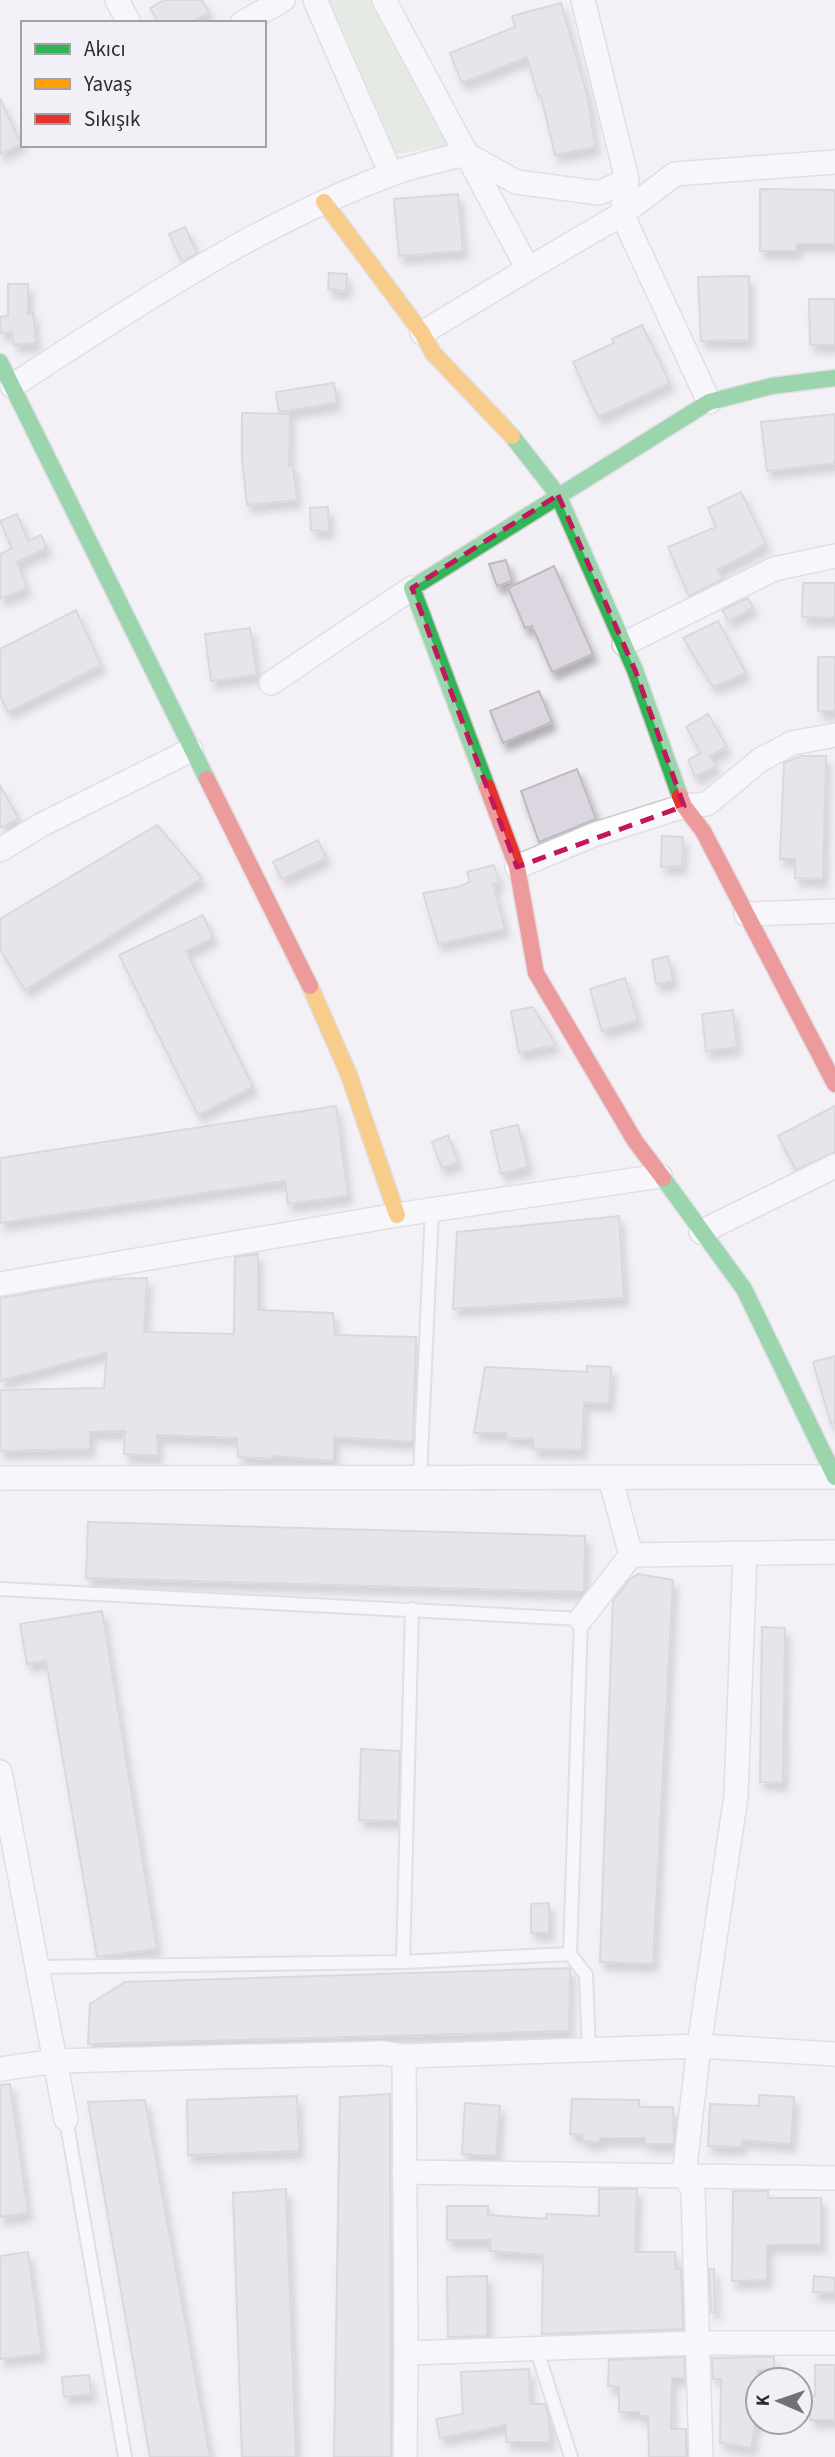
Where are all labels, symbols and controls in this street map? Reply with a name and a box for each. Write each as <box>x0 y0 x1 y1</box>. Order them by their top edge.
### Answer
legend <box>21 21 266 147</box>
text: Akıcı <box>84 34 126 64</box>
text: Yavaş <box>83 69 132 99</box>
text: Sıkışık <box>84 104 141 134</box>
north arrow <box>744 2366 814 2436</box>
text: K <box>750 2394 777 2407</box>

